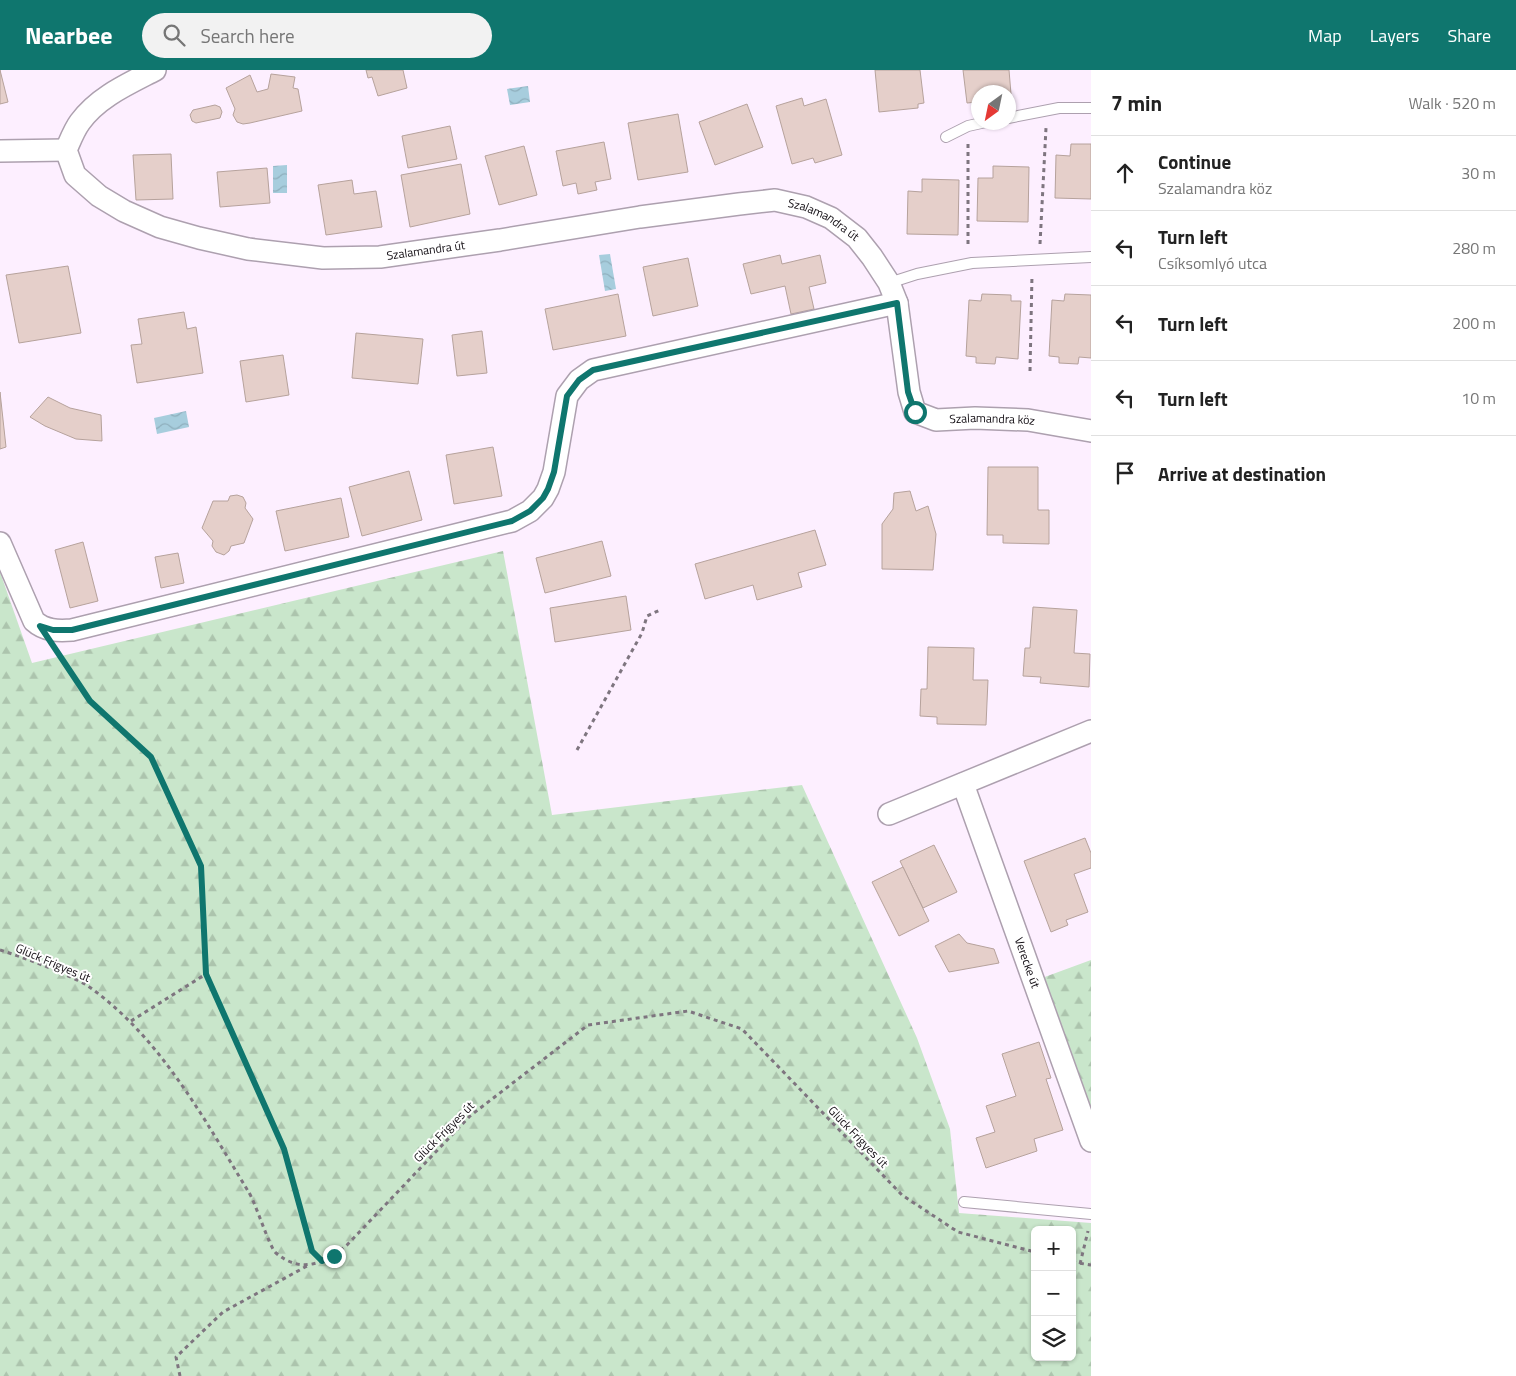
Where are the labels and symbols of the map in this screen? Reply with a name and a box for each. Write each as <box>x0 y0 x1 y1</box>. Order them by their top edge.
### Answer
north arrow <box>971 85 1016 130</box>
street label: Szalamandra út <box>786 193 864 246</box>
street label: Szalamandra út <box>385 235 467 265</box>
route start <box>904 401 927 424</box>
street label: Szalamandra köz <box>949 408 1037 430</box>
street label: Verecke út <box>1010 935 1046 992</box>
street label: Glück Frigyes út <box>13 938 94 987</box>
street label: Glück Frigyes út <box>409 1096 479 1167</box>
street label: Glück Frigyes út <box>824 1101 893 1172</box>
route end <box>323 1245 346 1268</box>

